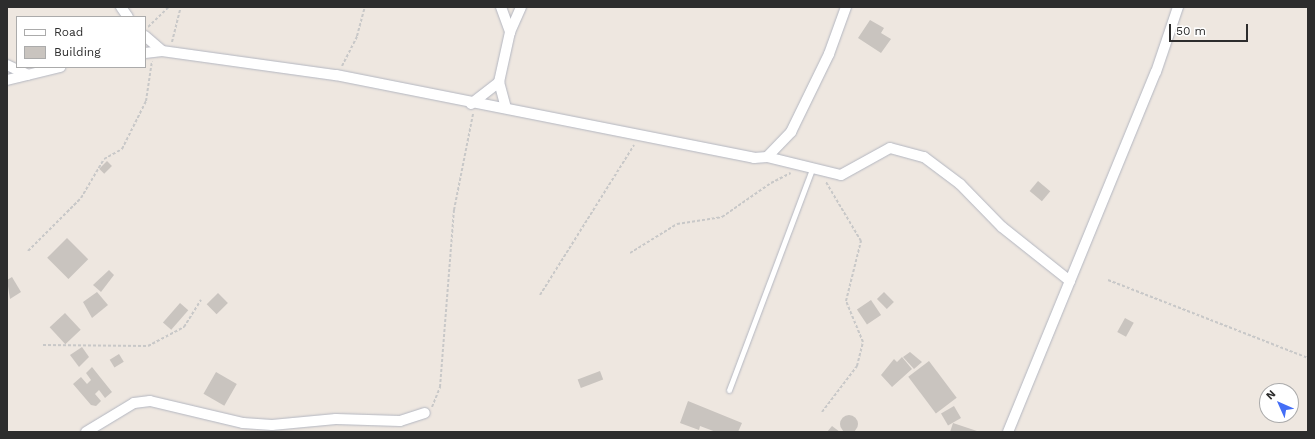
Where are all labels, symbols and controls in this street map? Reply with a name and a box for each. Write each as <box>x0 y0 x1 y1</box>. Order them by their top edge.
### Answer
legend <box>16 16 146 68</box>
scale bar <box>1171 16 1250 42</box>
text: 50 m <box>1176 24 1206 38</box>
text: Road <box>54 25 83 39</box>
text: Building <box>54 45 101 59</box>
north arrow <box>1259 383 1299 423</box>
text: N <box>1263 387 1278 402</box>

